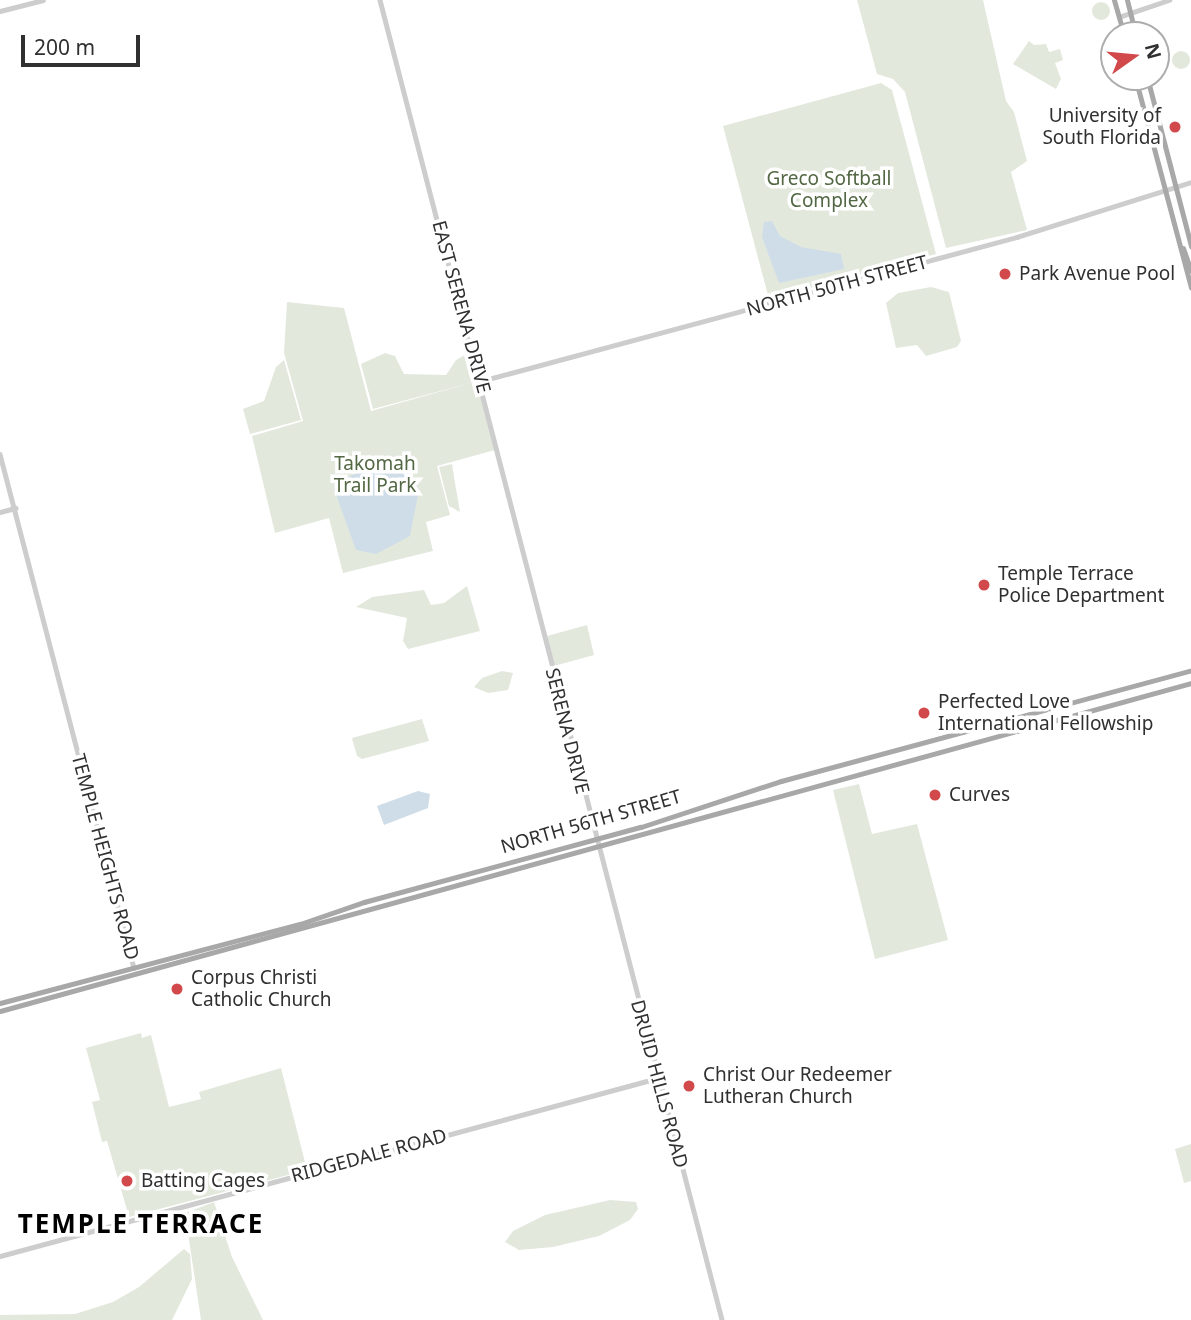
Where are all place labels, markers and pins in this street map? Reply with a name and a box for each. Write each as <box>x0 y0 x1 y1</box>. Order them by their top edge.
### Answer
place label: University of South Florida <box>1042 105 1161 149</box>
marker: University of South Florida <box>1167 119 1183 135</box>
place label: Park Avenue Pool <box>1019 263 1175 285</box>
marker: Park Avenue Pool <box>997 266 1013 282</box>
place label: Temple Terrace Police Department <box>998 563 1164 607</box>
marker: Temple Terrace Police Department <box>976 577 992 593</box>
place label: Perfected Love International Fellowship <box>938 691 1153 735</box>
marker: Perfected Love International Fellowship <box>916 705 932 721</box>
place label: Curves <box>949 784 1010 806</box>
marker: Curves <box>927 787 943 803</box>
place label: Corpus Christi Catholic Church <box>191 967 331 1011</box>
marker: Corpus Christi Catholic Church <box>169 981 185 997</box>
place label: Christ Our Redeemer Lutheran Church <box>703 1064 892 1108</box>
marker: Christ Our Redeemer Lutheran Church <box>681 1078 697 1094</box>
place label: Batting Cages <box>141 1170 265 1192</box>
marker: Batting Cages <box>119 1173 135 1189</box>

